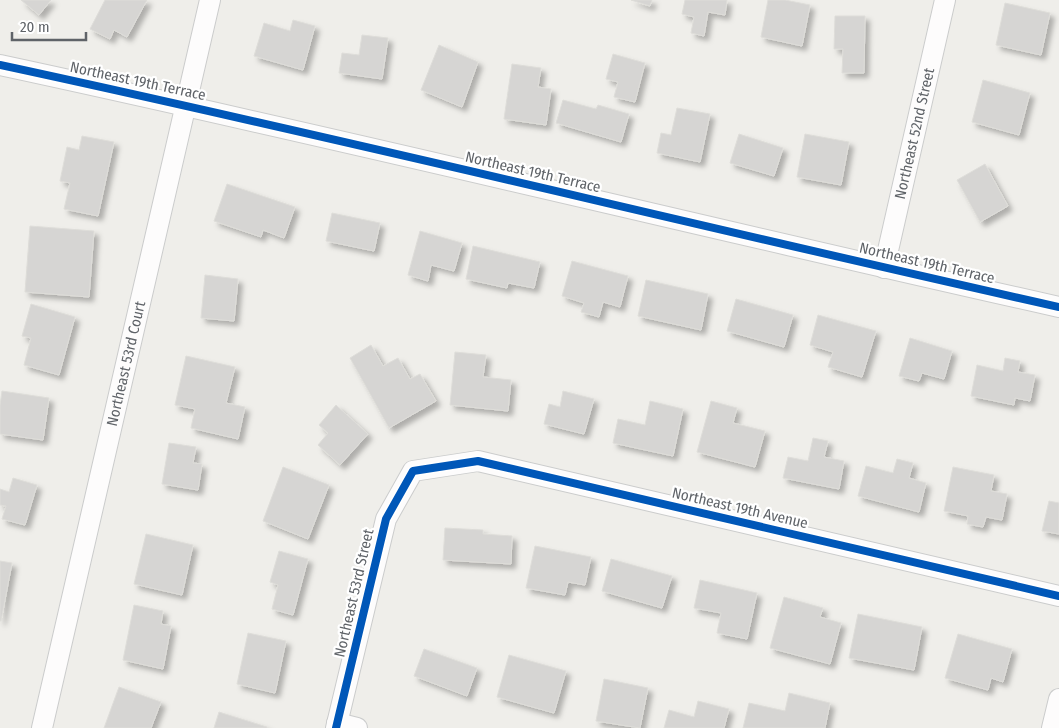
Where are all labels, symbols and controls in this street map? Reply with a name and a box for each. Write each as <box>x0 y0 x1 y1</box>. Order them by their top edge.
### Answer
scale bar <box>12 10 86 42</box>
text: 20 m <box>20 18 50 36</box>
street label: Northeast 19th Terrace <box>68 58 208 104</box>
street label: Northeast 52nd Street <box>891 66 938 201</box>
street label: Northeast 19th Terrace <box>464 148 602 196</box>
street label: Northeast 19th Terrace <box>858 239 996 287</box>
street label: Northeast 53rd Court <box>103 299 149 428</box>
street label: Northeast 19th Avenue <box>670 484 810 532</box>
street label: Northeast 53rd Street <box>330 527 378 659</box>

